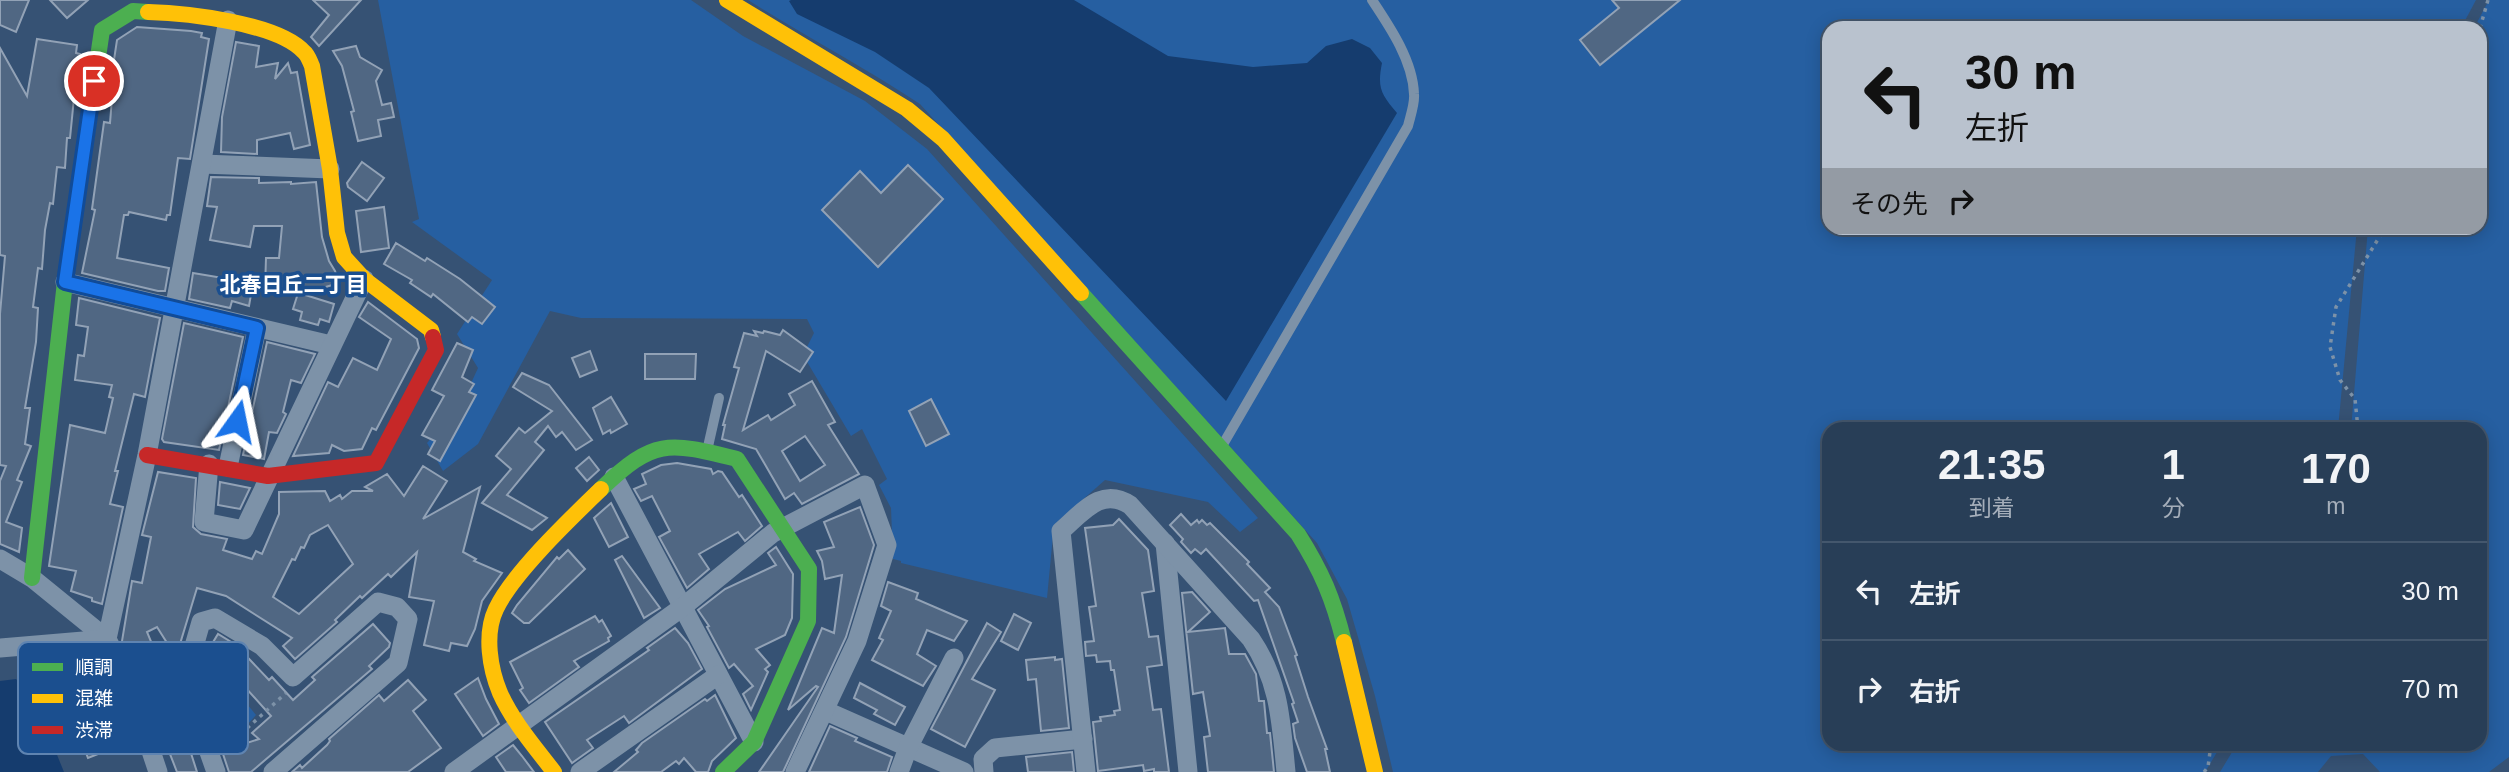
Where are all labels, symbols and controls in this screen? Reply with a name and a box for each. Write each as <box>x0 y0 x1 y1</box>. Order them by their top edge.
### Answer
text: 30 m <box>1965 45 2077 99</box>
icon: left <box>1850 49 1941 140</box>
pin <box>64 51 124 111</box>
icon: arrive <box>75 62 113 100</box>
text: 左折 <box>1965 110 2029 146</box>
icon: right <box>1942 182 1980 220</box>
text: その先 <box>1850 189 1928 219</box>
district label: 北春日丘二丁目 <box>220 273 367 296</box>
position arrow <box>200 384 274 458</box>
text: 21:35 <box>1938 441 2045 488</box>
text: 1 <box>2161 441 2185 488</box>
text: 170 <box>2301 445 2371 492</box>
text: m <box>2326 493 2346 519</box>
text: 到着 <box>1969 495 2015 521</box>
text: 分 <box>2162 495 2185 521</box>
icon: left <box>1850 572 1888 610</box>
text: 30 m <box>2401 576 2459 606</box>
text: 左折 <box>1909 579 1961 609</box>
legend <box>18 642 248 754</box>
text: 順調 <box>75 657 113 678</box>
icon: right <box>1850 670 1888 708</box>
text: 70 m <box>2401 674 2459 704</box>
text: 右折 <box>1909 677 1961 707</box>
text: 混雑 <box>75 688 113 709</box>
text: 渋滞 <box>75 720 113 741</box>

